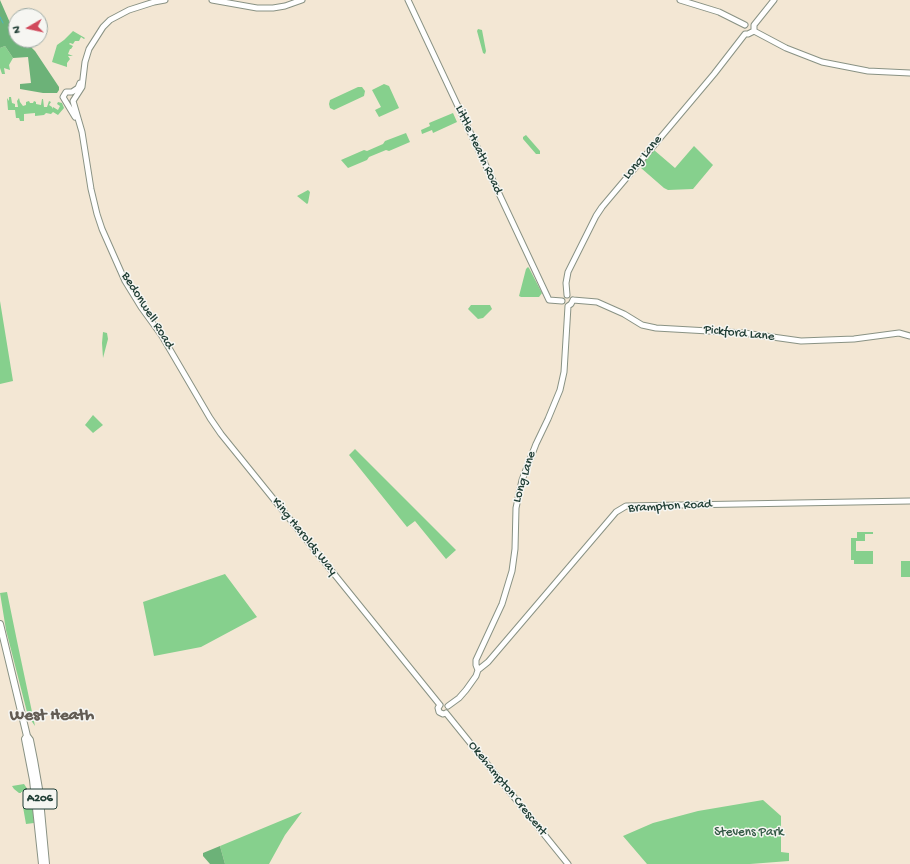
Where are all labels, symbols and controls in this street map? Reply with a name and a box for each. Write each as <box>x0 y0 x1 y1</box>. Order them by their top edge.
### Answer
north arrow <box>8 8 48 48</box>
text: N <box>11 25 24 34</box>
street label: Little Heath Road <box>451 103 505 197</box>
street label: Long Lane <box>620 133 666 183</box>
street label: Bedonwell Road <box>117 270 177 352</box>
street label: Pickford Lane <box>703 323 775 345</box>
street label: Long Lane <box>510 449 540 505</box>
street label: King Harolds Way <box>268 495 340 579</box>
street label: Brampton Road <box>628 497 712 517</box>
district label: West Heath <box>10 706 94 726</box>
street label: Okehampton Crescent <box>464 739 550 839</box>
road number: A206 <box>23 789 57 809</box>
park label: Stevens Park <box>714 825 784 841</box>

